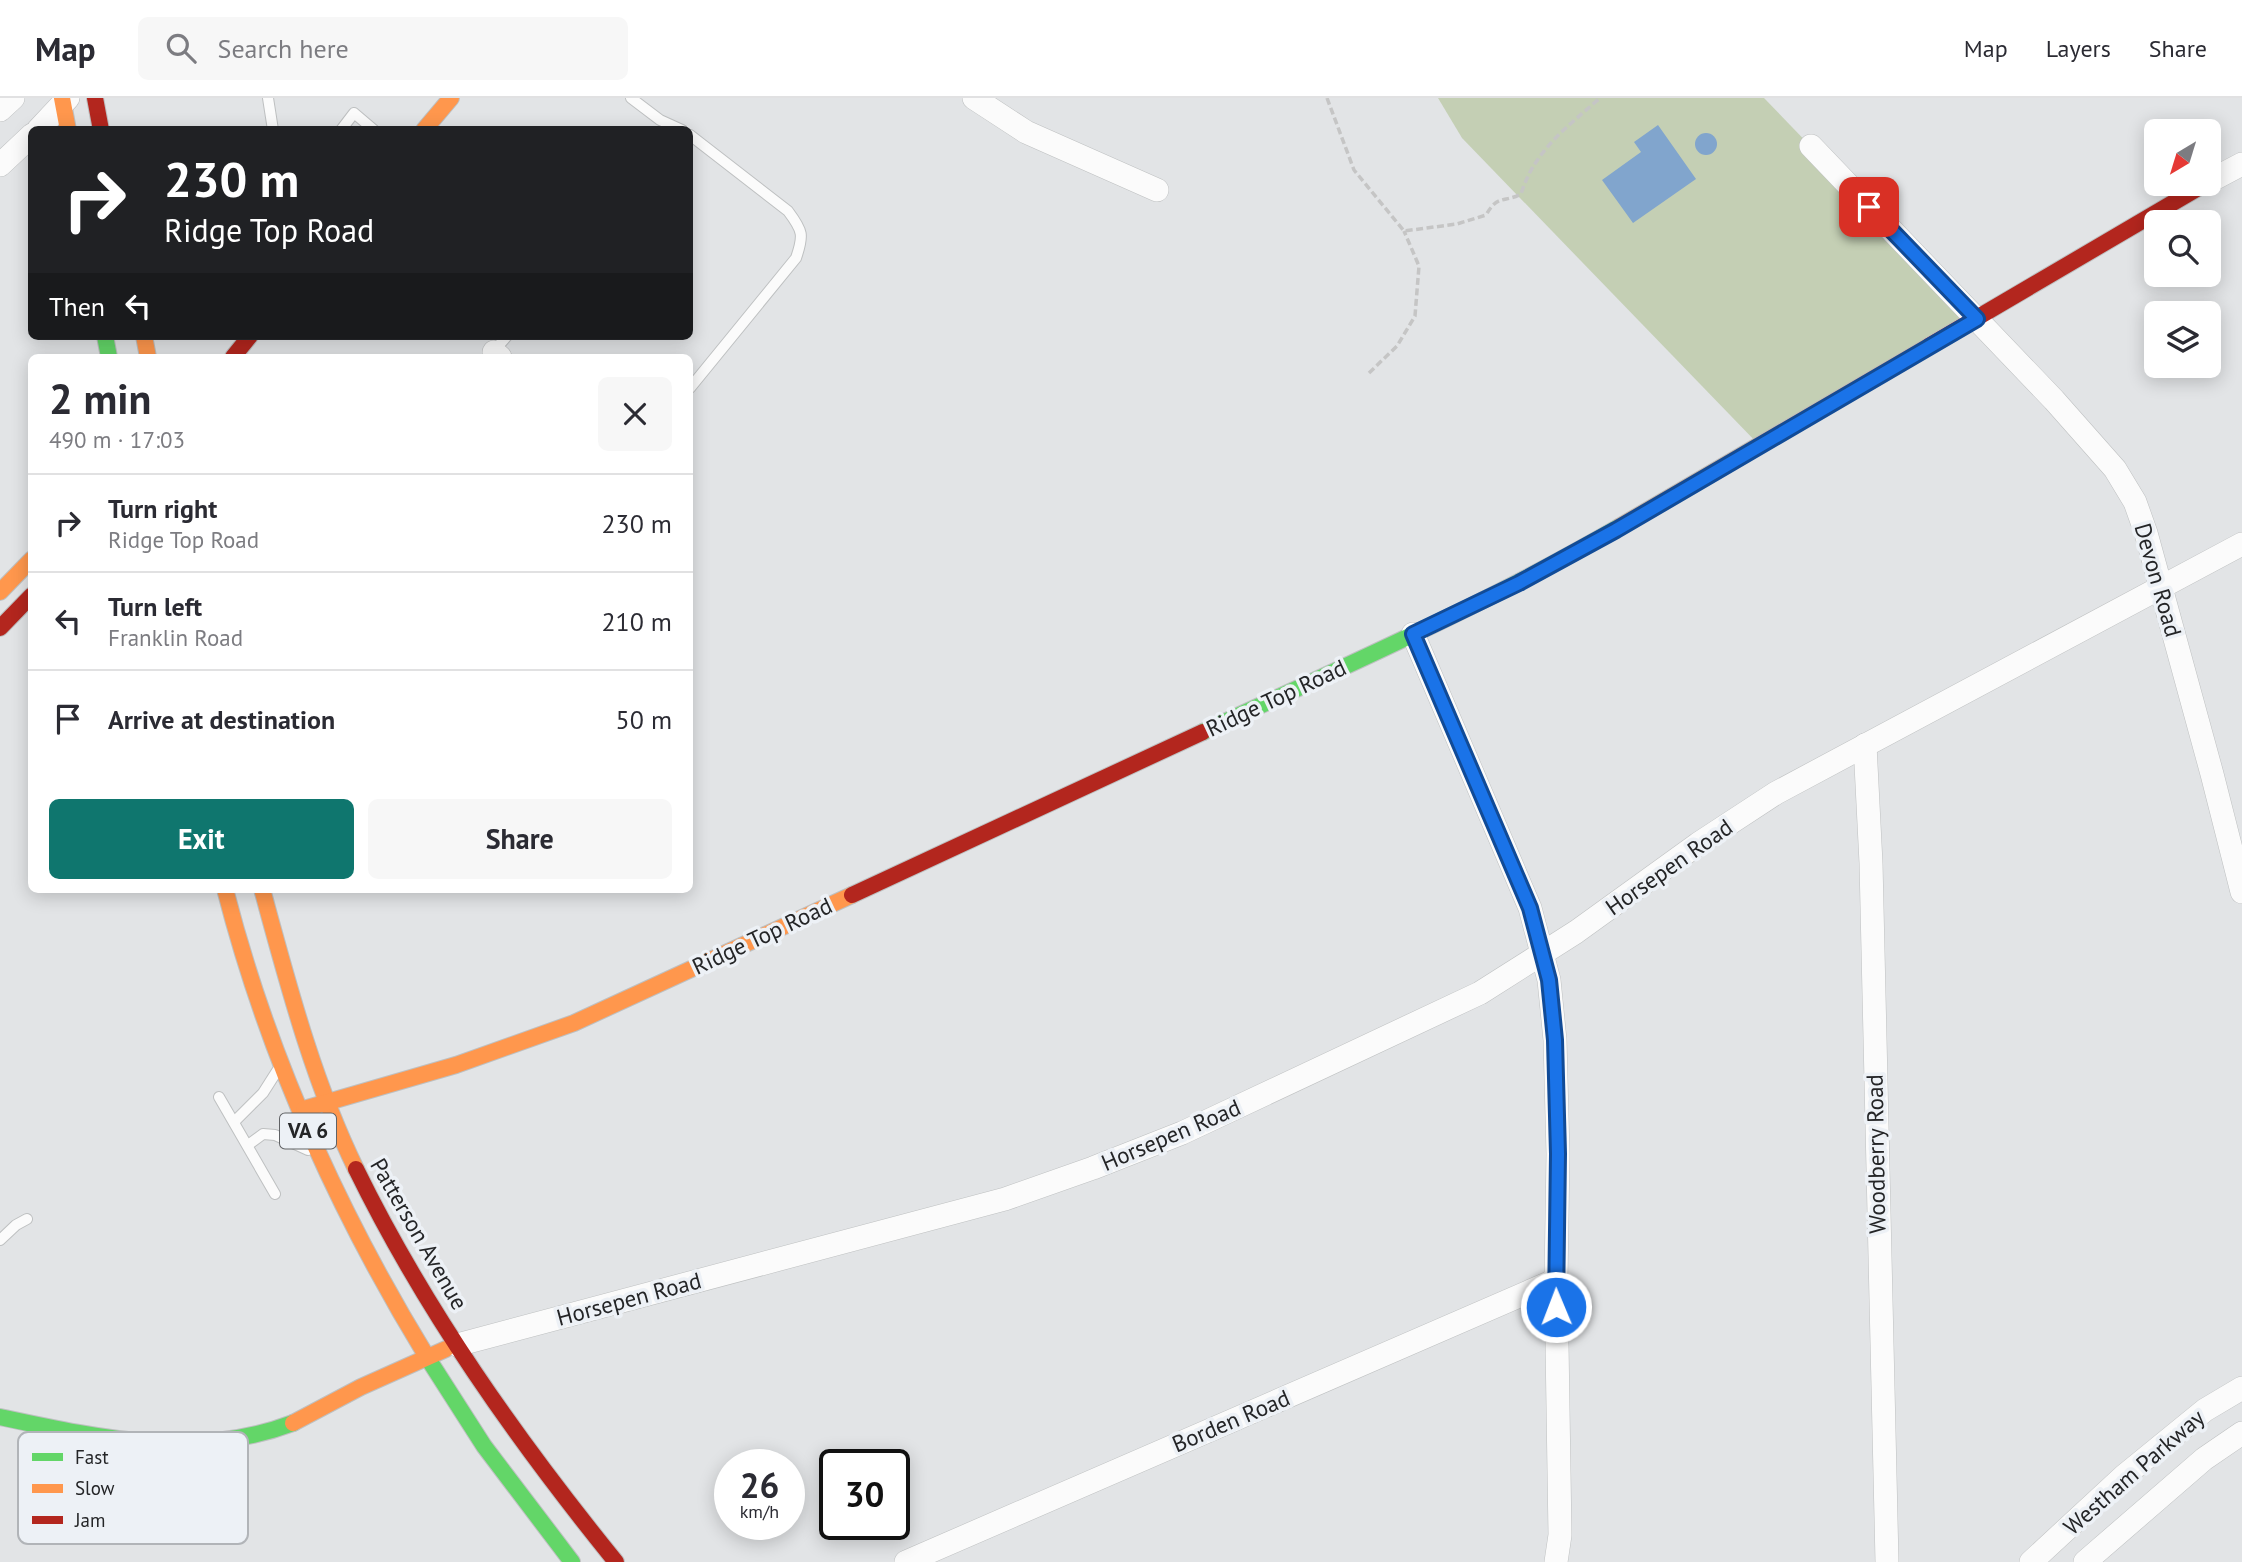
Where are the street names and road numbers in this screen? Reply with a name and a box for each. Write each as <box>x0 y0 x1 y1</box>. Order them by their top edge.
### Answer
street label: Devon Road <box>2128 520 2189 640</box>
street label: Ridge Top Road <box>1201 652 1350 743</box>
street label: Horsepen Road <box>1600 812 1738 921</box>
street label: Ridge Top Road <box>687 890 836 981</box>
street label: Woodberry Road <box>1860 1074 1891 1234</box>
street label: Horsepen Road <box>1097 1092 1245 1177</box>
road number: VA 6 <box>280 1114 336 1148</box>
street label: Patterson Avenue <box>364 1153 475 1315</box>
street label: Horsepen Road <box>553 1265 704 1332</box>
street label: Borden Road <box>1168 1383 1294 1458</box>
street label: Westham Parkway <box>2057 1402 2210 1541</box>

